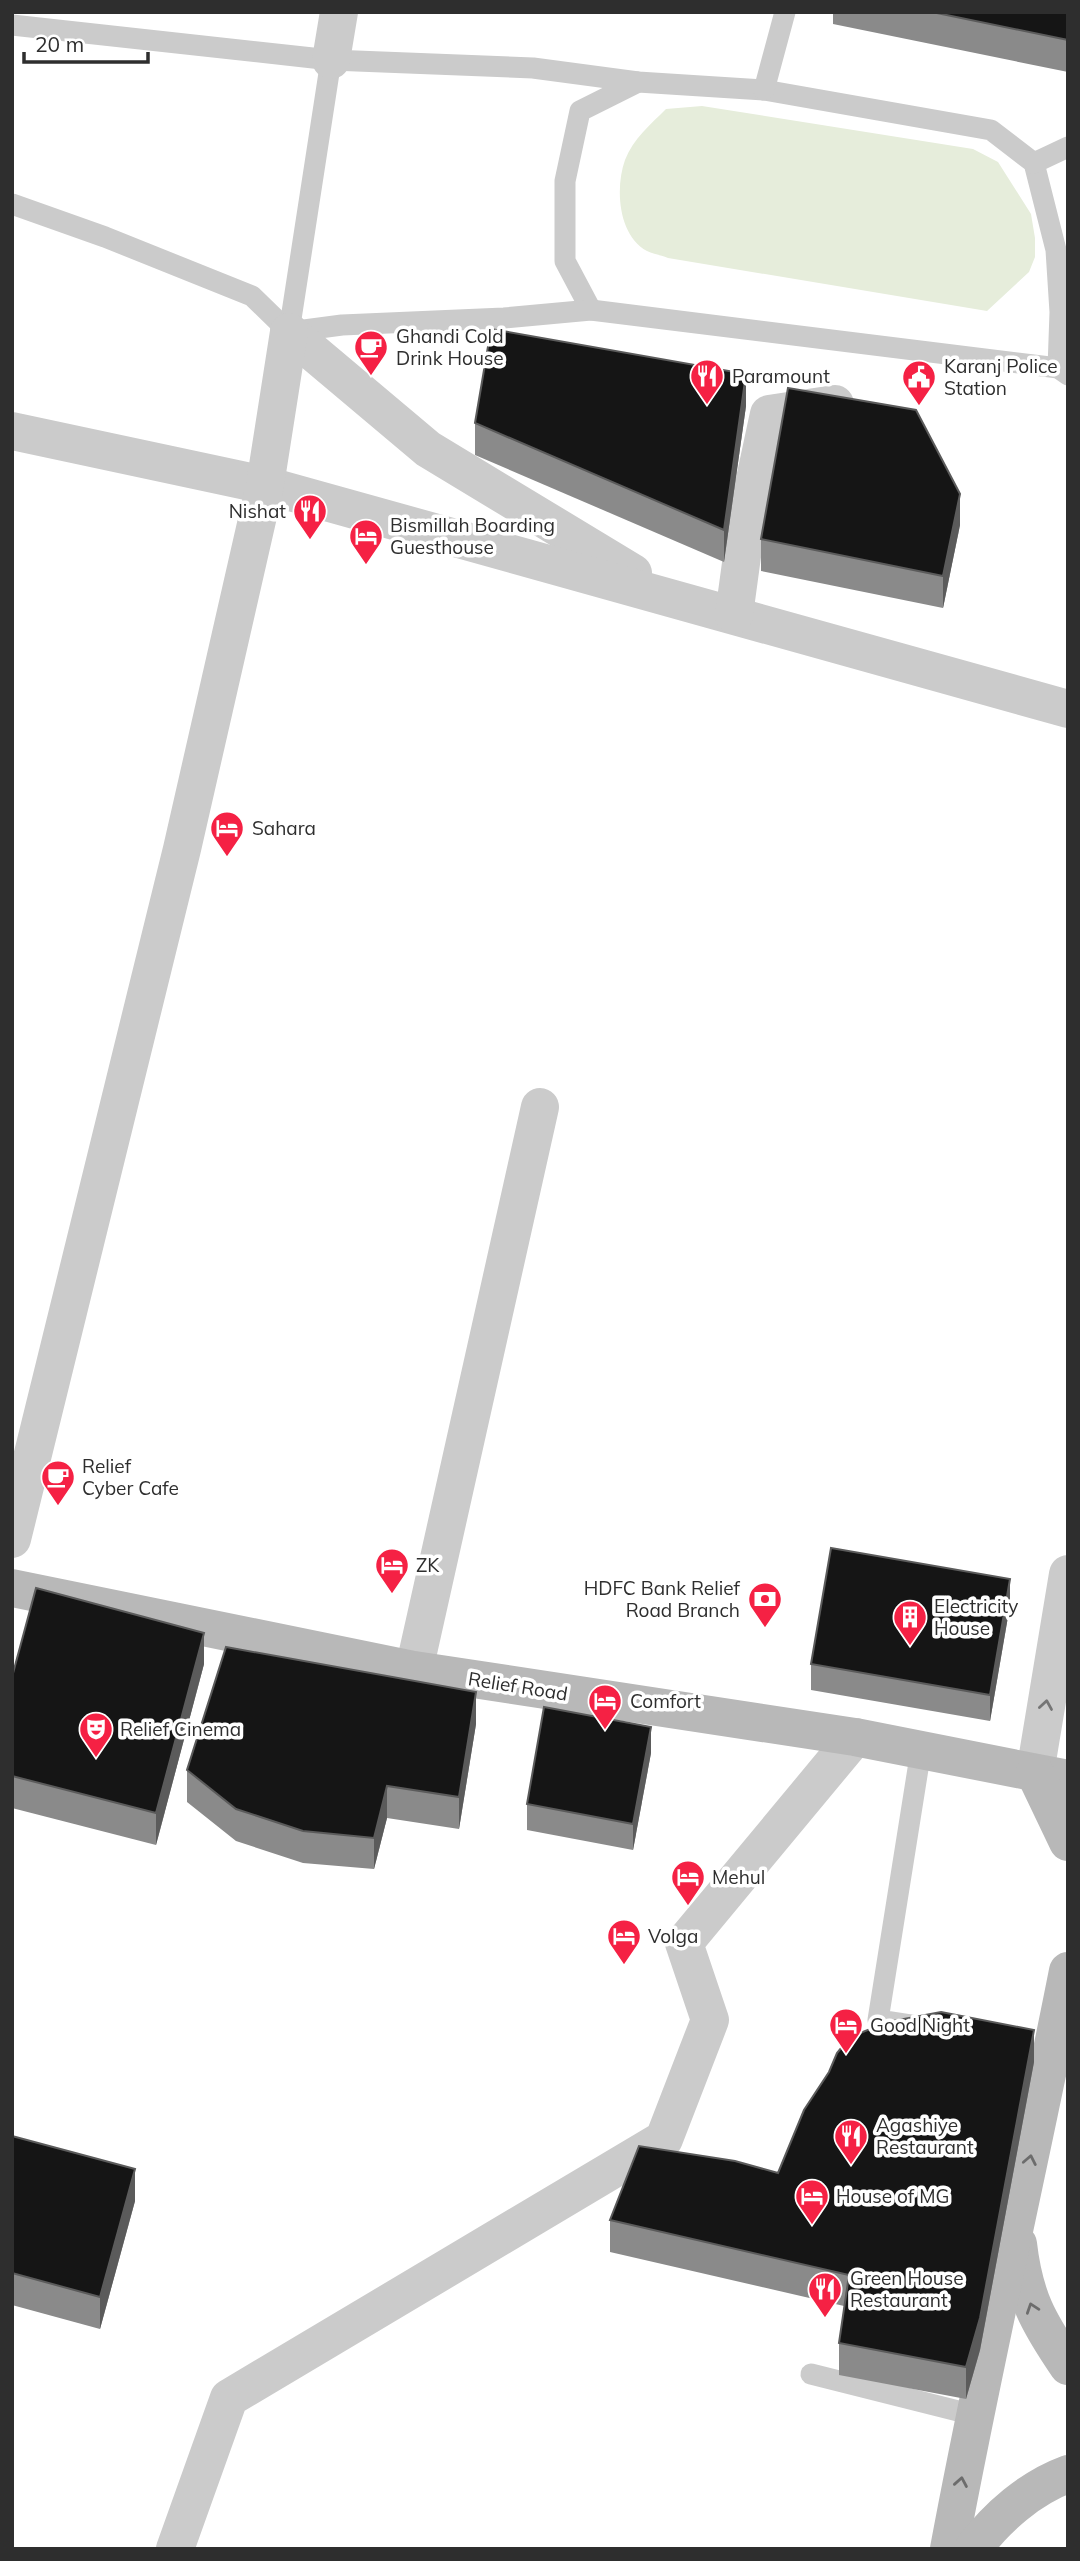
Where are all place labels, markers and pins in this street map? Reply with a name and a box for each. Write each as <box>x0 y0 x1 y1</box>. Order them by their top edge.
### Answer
place label: Ghandi Cold Drink House <box>396 324 504 370</box>
cafe icon: Ghandi Cold Drink House <box>352 328 390 377</box>
place label: Karanj Police Station <box>944 354 1058 400</box>
restaurant icon: Paramount <box>688 357 726 406</box>
public building icon: Karanj Police Station <box>900 358 938 407</box>
place label: Paramount <box>732 364 830 388</box>
restaurant icon: Nishat <box>291 492 329 541</box>
place label: Nishat <box>229 499 286 523</box>
place label: Bismillah Boarding Guesthouse <box>390 513 555 559</box>
hotel icon: Bismillah Boarding Guesthouse <box>347 517 385 566</box>
hotel icon: Sahara <box>208 809 246 858</box>
place label: Sahara <box>252 816 316 840</box>
place label: Relief Cyber Cafe <box>82 1454 179 1500</box>
cafe icon: Relief Cyber Cafe <box>39 1458 77 1507</box>
hotel icon: ZK <box>373 1546 411 1595</box>
place label: ZK <box>416 1553 440 1577</box>
place label: HDFC Bank Relief Road Branch <box>584 1576 741 1622</box>
bank icon: HDFC Bank Relief Road Branch <box>746 1580 784 1629</box>
place label: Electricity House <box>934 1594 1018 1640</box>
building icon: Electricity House <box>891 1598 929 1647</box>
hotel icon: Comfort <box>586 1682 624 1731</box>
place label: Comfort <box>630 1689 701 1713</box>
theatre icon: Relief Cinema <box>77 1710 115 1759</box>
place label: Relief Cinema <box>120 1717 241 1741</box>
hotel icon: Mehul <box>669 1858 707 1907</box>
place label: Mehul <box>712 1865 765 1889</box>
hotel icon: Volga <box>605 1917 643 1966</box>
place label: Volga <box>648 1924 698 1948</box>
hotel icon: Good Night <box>827 2006 865 2055</box>
place label: Good Night <box>870 2013 970 2037</box>
place label: Agashiye Restaurant <box>876 2113 974 2159</box>
restaurant icon: Agashiye Restaurant <box>832 2117 870 2166</box>
hotel icon: House of MG <box>793 2177 831 2226</box>
place label: House of MG <box>836 2184 949 2208</box>
place label: Green House Restaurant <box>850 2266 964 2312</box>
restaurant icon: Green House Restaurant <box>806 2270 844 2319</box>

